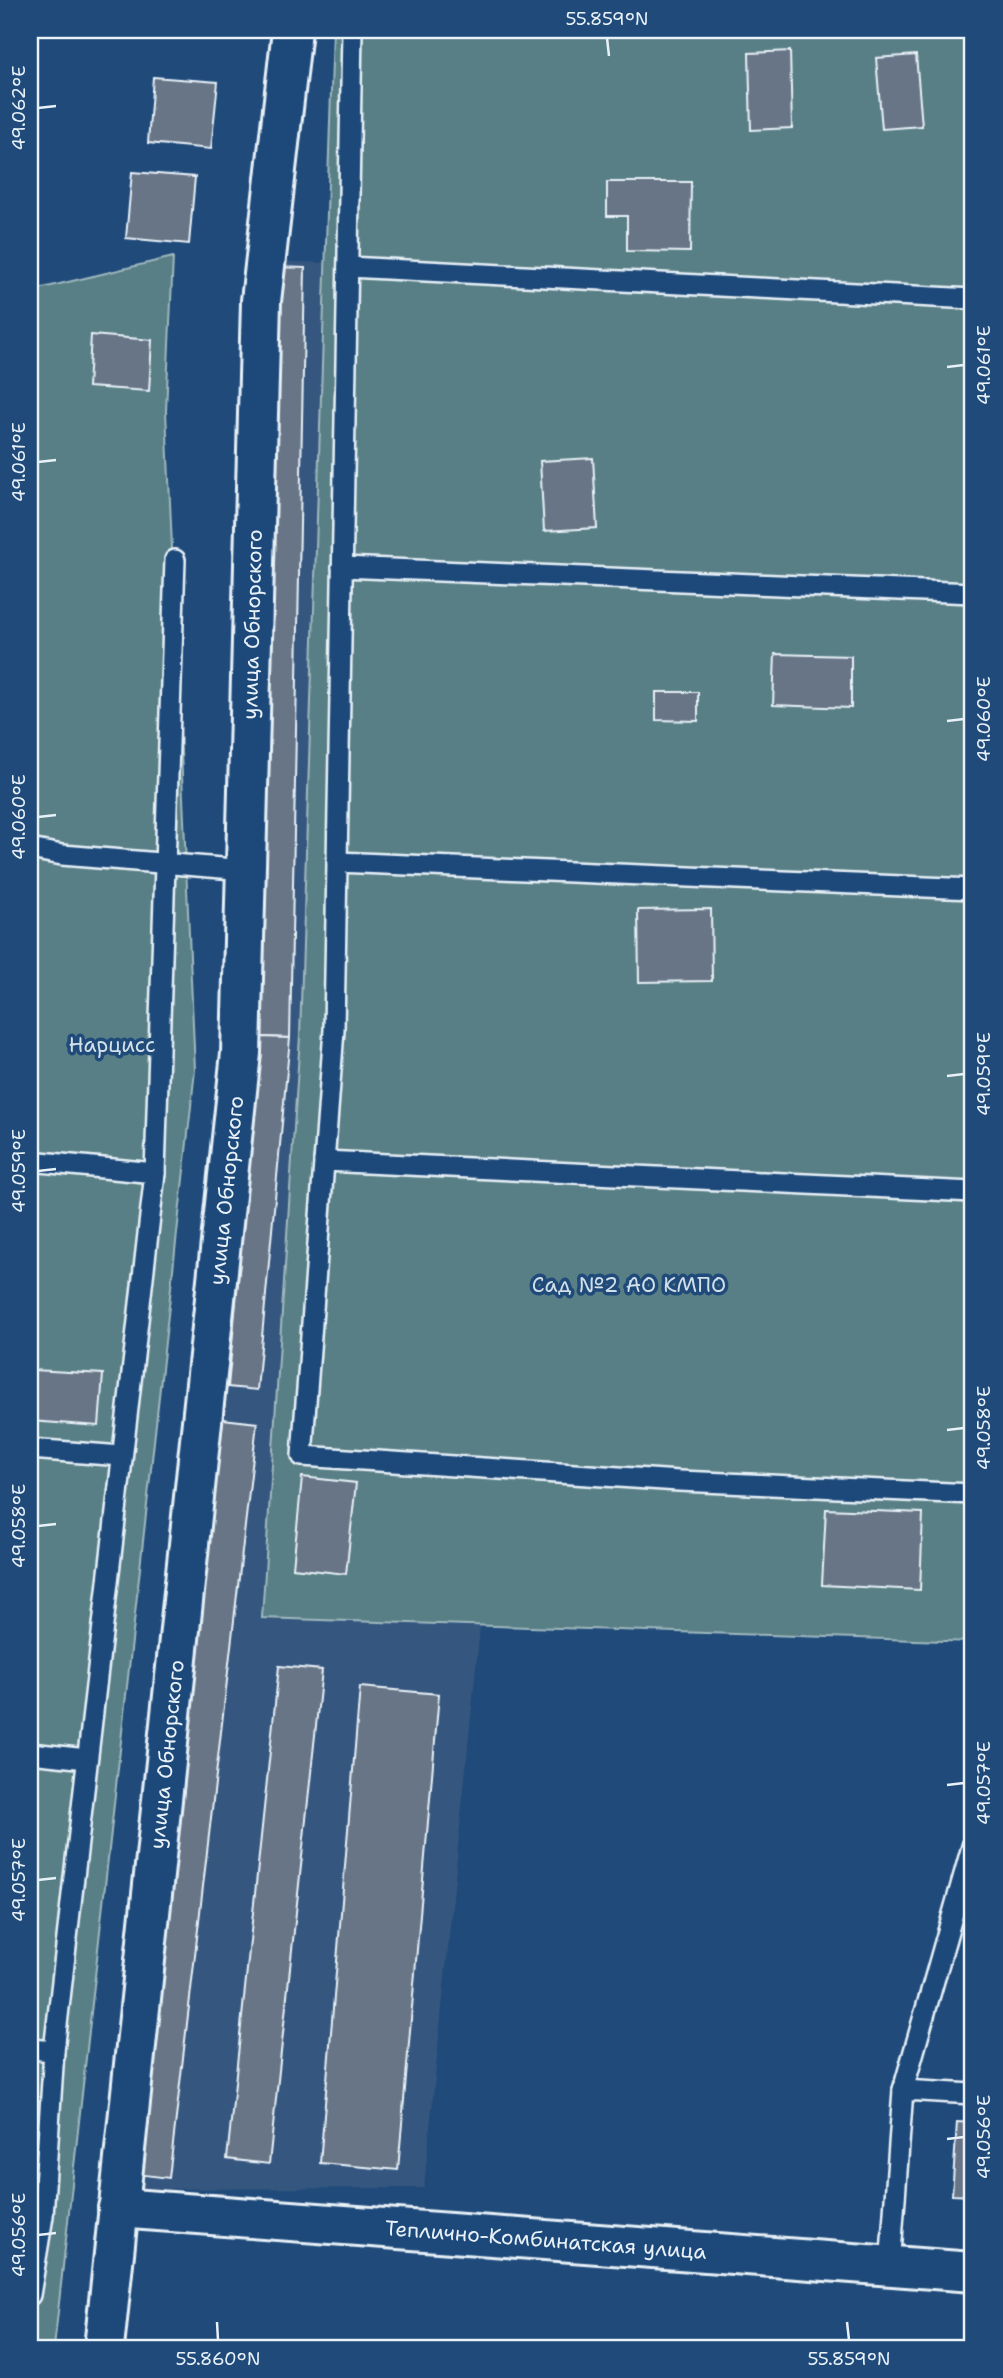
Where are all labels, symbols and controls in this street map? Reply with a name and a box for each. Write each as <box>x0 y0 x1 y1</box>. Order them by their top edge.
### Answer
text: 55.859°N <box>565 7 649 31</box>
text: 49.062°E <box>7 65 31 151</box>
text: 49.061°E <box>972 325 996 405</box>
text: 49.061°E <box>7 422 31 502</box>
street label: улица Обнорского <box>236 529 269 720</box>
text: 49.060°E <box>972 676 996 762</box>
text: 49.060°E <box>7 774 31 860</box>
park label: Нарцисс <box>68 1031 156 1059</box>
text: 49.059°E <box>972 1032 996 1116</box>
street label: улица Обнорского <box>203 1094 250 1287</box>
text: 49.059°E <box>7 1129 31 1213</box>
park label: Сад №2 АО КМПО <box>532 1271 726 1299</box>
text: 49.058°E <box>972 1386 996 1470</box>
text: 49.058°E <box>7 1484 31 1568</box>
street label: улица Обнорского <box>143 1658 191 1850</box>
text: 49.057°E <box>972 1741 996 1825</box>
text: 49.057°E <box>7 1838 31 1922</box>
text: 49.056°E <box>972 2095 996 2179</box>
text: 49.056°E <box>7 2193 31 2277</box>
street label: Теплично-Комбинатская улица <box>384 2214 708 2266</box>
text: 55.860°N <box>175 2347 261 2371</box>
text: 55.859°N <box>807 2347 891 2371</box>

